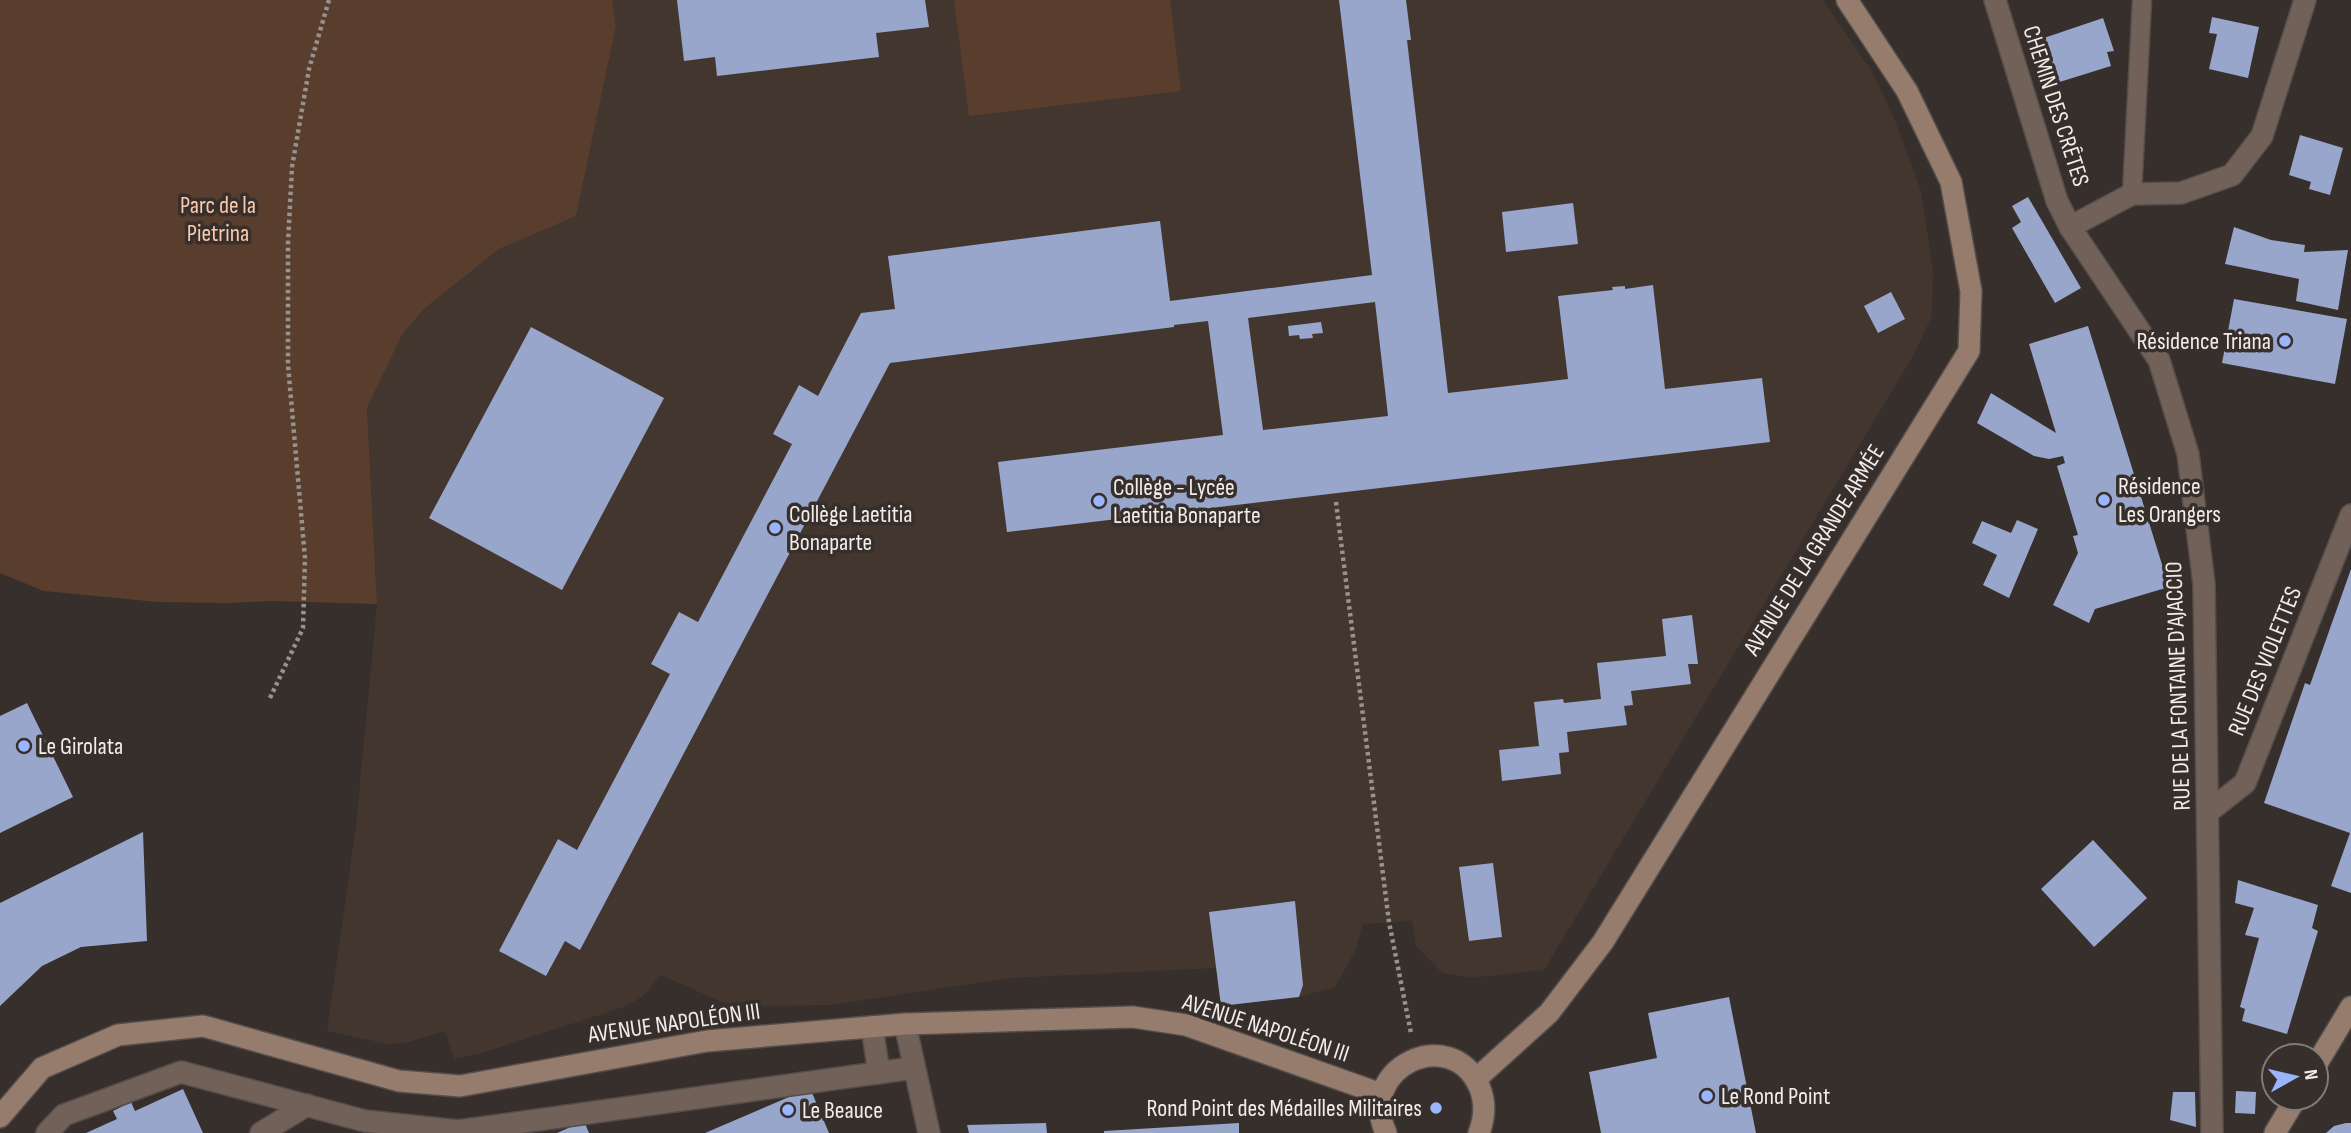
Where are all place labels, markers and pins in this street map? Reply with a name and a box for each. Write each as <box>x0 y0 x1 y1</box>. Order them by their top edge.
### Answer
place label: Résidence Triana <box>2137 327 2271 356</box>
marker: Résidence Triana <box>2277 333 2293 349</box>
place label: Résidence Les Orangers <box>2118 472 2221 529</box>
place label: Collège - Lycée Laetitia Bonaparte <box>1113 473 1261 530</box>
marker: Résidence Les Orangers <box>2096 492 2112 508</box>
marker: Collège - Lycée Laetitia Bonaparte <box>1091 493 1107 509</box>
place label: Collège Laetitia Bonaparte <box>789 500 912 557</box>
marker: Collège Laetitia Bonaparte <box>767 520 783 536</box>
place label: Le Girolata <box>38 732 123 761</box>
marker: Le Girolata <box>16 738 32 754</box>
place label: Le Rond Point <box>1721 1082 1830 1111</box>
marker: Le Rond Point <box>1699 1088 1715 1104</box>
place label: Rond Point des Médailles Militaires <box>1146 1094 1422 1123</box>
place label: Le Beauce <box>802 1096 883 1125</box>
marker: Rond Point des Médailles Militaires <box>1428 1100 1444 1116</box>
marker: Le Beauce <box>780 1102 796 1118</box>

